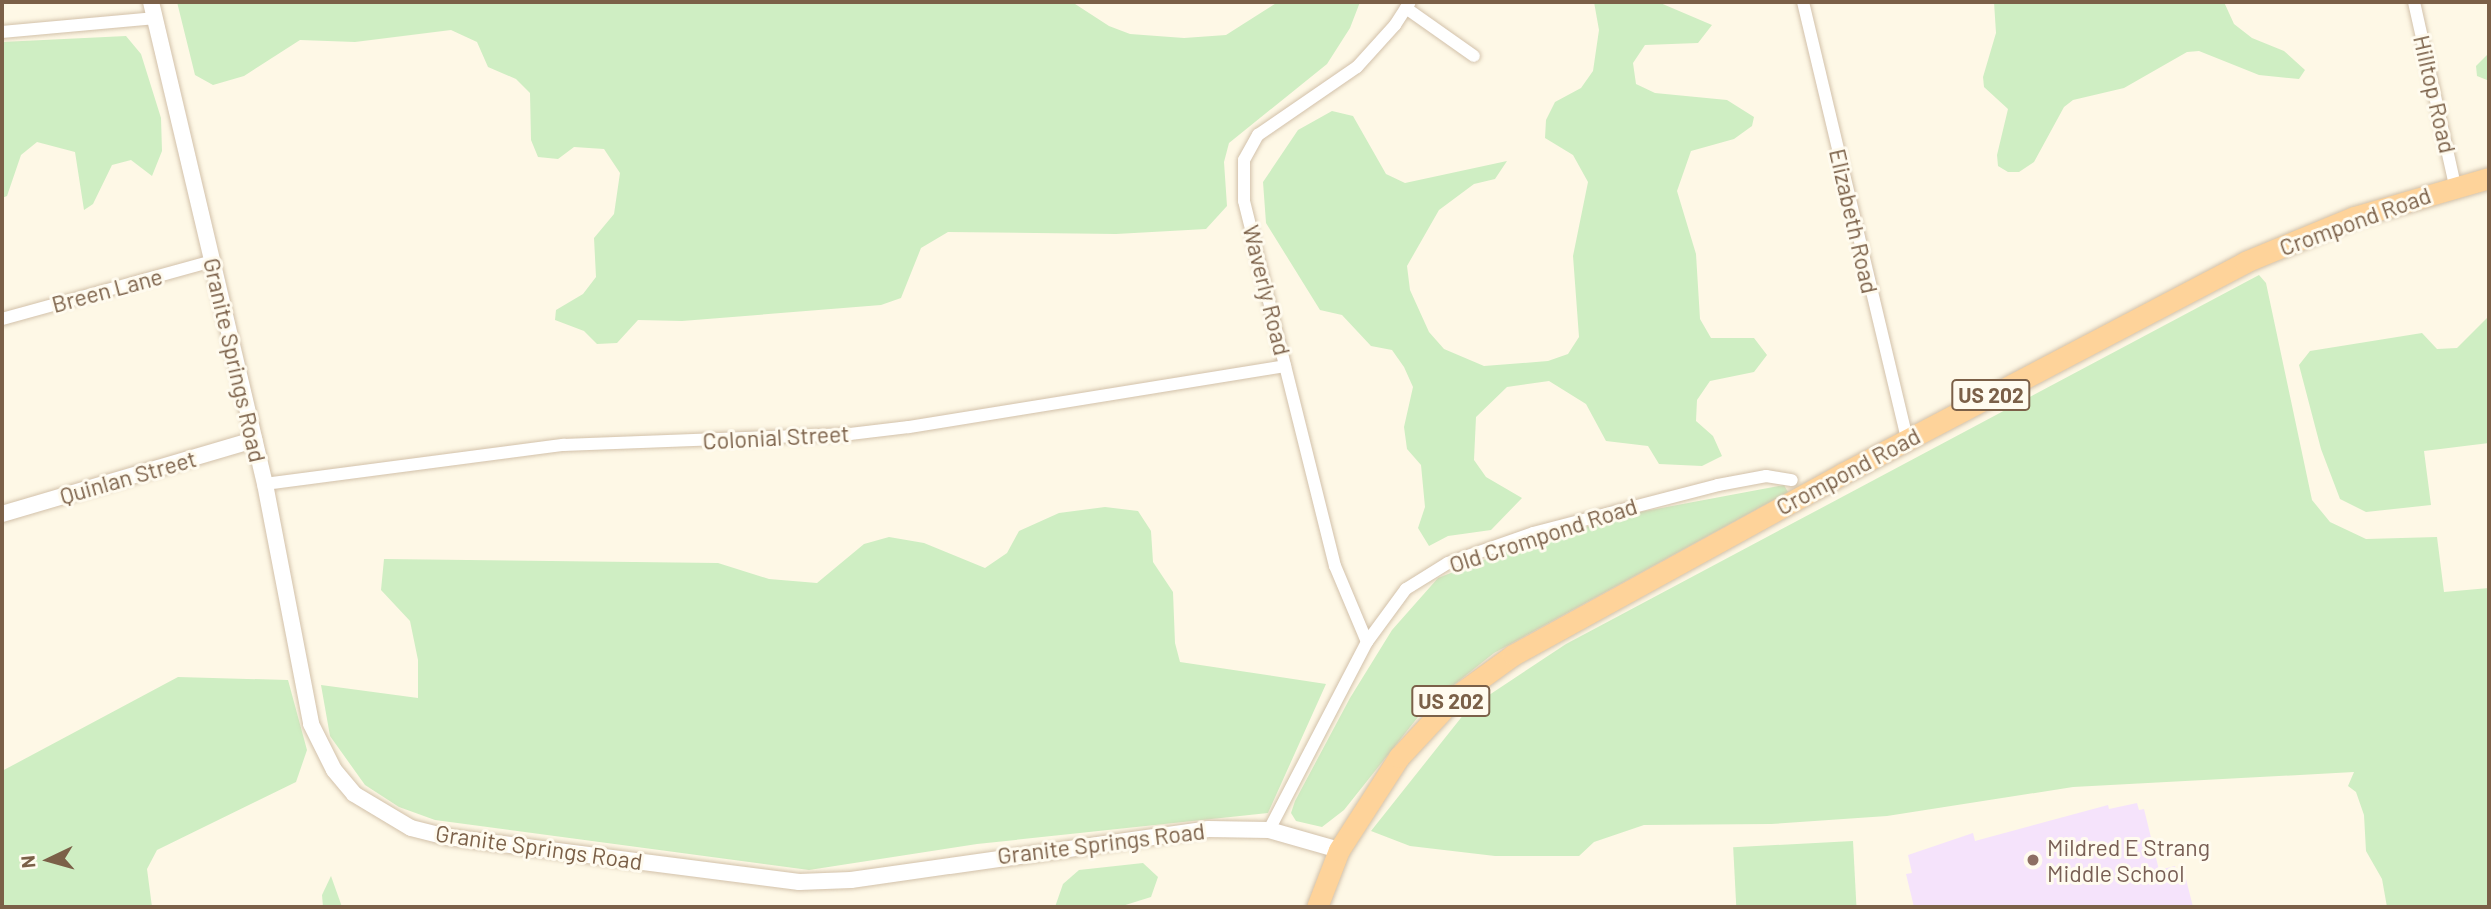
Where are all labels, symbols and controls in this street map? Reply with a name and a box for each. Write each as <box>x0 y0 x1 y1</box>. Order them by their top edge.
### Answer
street label: Hilltop Road <box>2408 32 2462 156</box>
street label: Elizabeth Road <box>1824 146 1884 296</box>
street label: Crompond Road <box>2276 181 2434 261</box>
street label: Waverly Road <box>1237 222 1297 358</box>
street label: Granite Springs Road <box>198 255 272 465</box>
street label: Breen Lane <box>49 262 165 318</box>
road number: US 202 <box>1951 378 2031 412</box>
street label: Colonial Street <box>702 419 850 455</box>
street label: Crompond Road <box>1771 421 1925 521</box>
street label: Quinlan Street <box>57 444 199 510</box>
street label: Old Crompond Road <box>1446 492 1640 578</box>
road number: US 202 <box>1411 684 1491 718</box>
street label: Granite Springs Road <box>996 817 1206 869</box>
street label: Granite Springs Road <box>434 819 644 875</box>
north arrow <box>14 825 84 895</box>
place label: Mildred E Strang Middle School <box>2047 833 2210 887</box>
marker: Mildred E Strang Middle School <box>2025 852 2041 868</box>
text: N <box>16 855 40 869</box>

